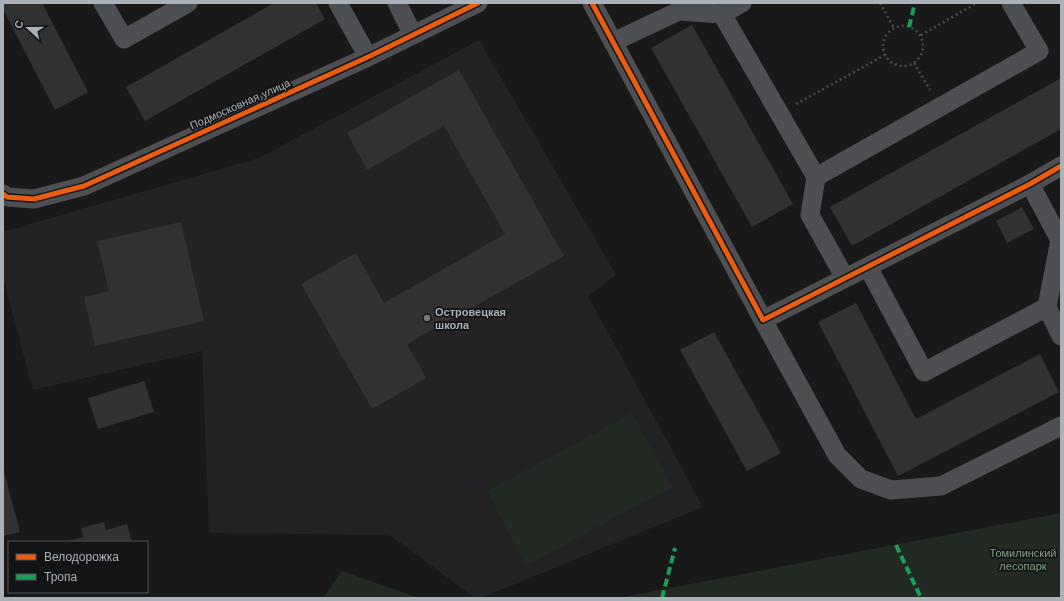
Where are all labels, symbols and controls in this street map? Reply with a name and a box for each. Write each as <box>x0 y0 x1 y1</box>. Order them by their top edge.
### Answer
north arrow <box>8 8 48 48</box>
text: С <box>12 19 27 31</box>
street label: Подмосковная улица <box>188 76 293 132</box>
place label: Островецкая школа <box>435 306 506 332</box>
marker: Островецкая школа <box>422 313 432 323</box>
legend <box>8 541 148 593</box>
park label: Томилинский лесопарк <box>990 547 1056 573</box>
text: Велодорожка <box>44 550 119 564</box>
text: Тропа <box>44 570 78 584</box>

